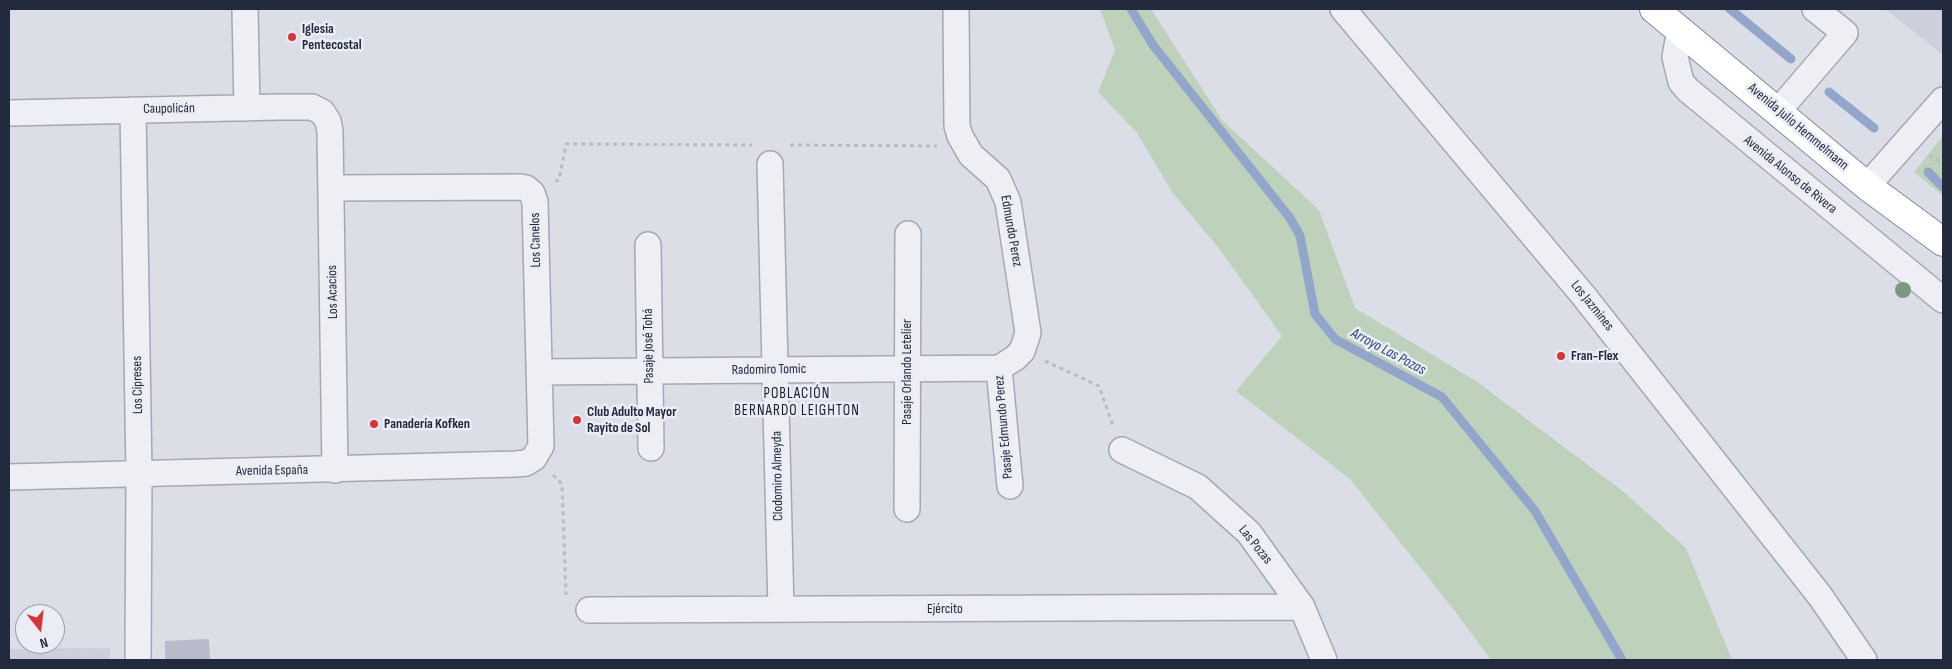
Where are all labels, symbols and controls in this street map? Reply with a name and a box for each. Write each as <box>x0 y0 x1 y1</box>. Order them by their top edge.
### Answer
place label: Iglesia Pentecostal <box>302 21 362 54</box>
marker: Iglesia Pentecostal <box>286 31 298 43</box>
street label: Avenida Julio Hemmelmann <box>1744 80 1852 174</box>
street label: Caupolicán <box>143 100 195 118</box>
street label: Avenida Alonso de Rivera <box>1740 132 1840 218</box>
street label: Edmundo Perez <box>996 194 1026 268</box>
street label: Los Canelos <box>527 212 545 268</box>
street label: Los Acacios <box>324 265 342 319</box>
street label: Los Jazmines <box>1567 278 1617 334</box>
street label: Pasaje José Tohá <box>640 308 658 384</box>
street label: Pasaje Orlando Letelier <box>899 319 915 425</box>
water label: Arroyo Las Pozas <box>1347 325 1429 379</box>
place label: Fran-Flex <box>1571 348 1618 364</box>
marker: Fran-Flex <box>1555 350 1567 362</box>
street label: Los Cipreses <box>129 356 147 414</box>
street label: Radomiro Tomic <box>732 361 806 379</box>
street label: Pasaje Edmundo Perez <box>991 374 1017 480</box>
district label: POBLACIÓN BERNARDO LEIGHTON <box>732 385 862 420</box>
place label: Club Adulto Mayor Rayito de Sol <box>587 404 676 437</box>
marker: Club Adulto Mayor Rayito de Sol <box>571 414 583 426</box>
place label: Panadería Kofken <box>384 416 470 432</box>
marker: Panadería Kofken <box>368 418 380 430</box>
street label: Clodomiro Almeyda <box>769 431 787 521</box>
street label: Avenida España <box>236 462 308 480</box>
street label: Las Pozas <box>1234 522 1276 568</box>
street label: Ejército <box>927 601 963 617</box>
north arrow <box>15 604 65 654</box>
text: N <box>38 634 50 652</box>

